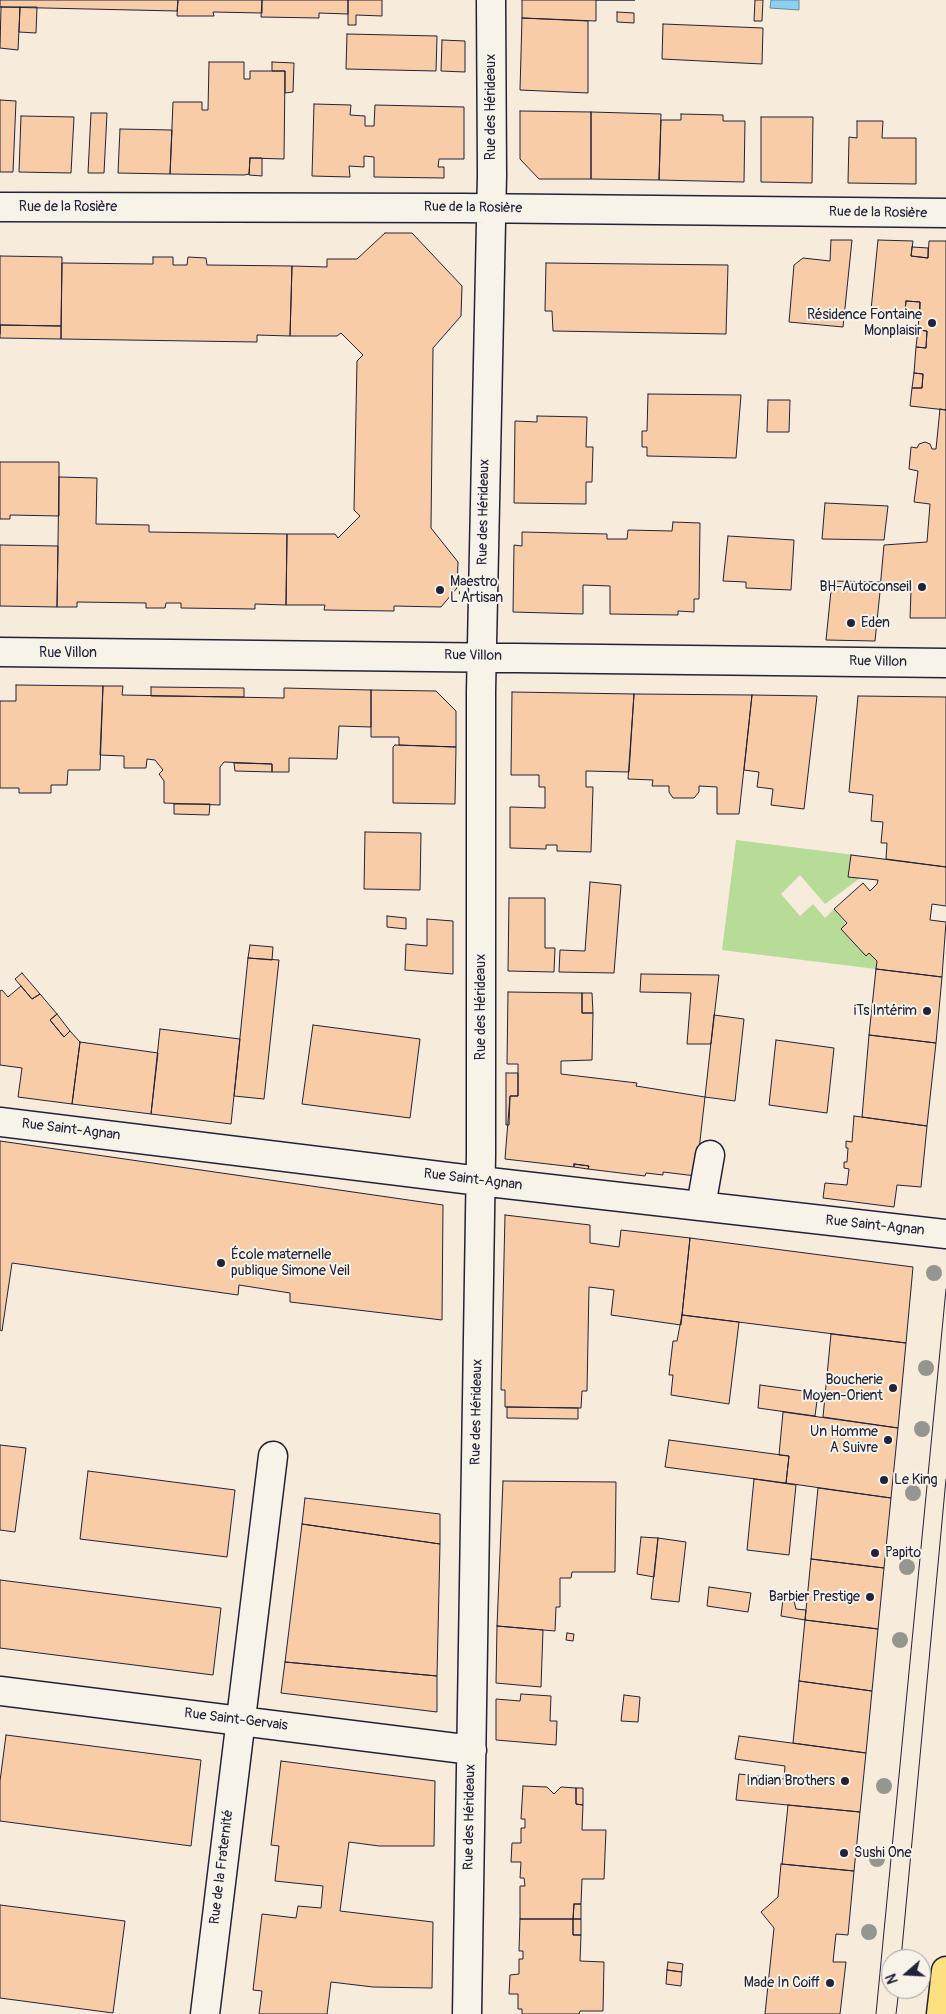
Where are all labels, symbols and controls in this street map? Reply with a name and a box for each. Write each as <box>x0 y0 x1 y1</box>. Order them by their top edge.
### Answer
street label: Rue des Hérideaux <box>483 54 499 160</box>
street label: Rue de la Rosière <box>19 199 117 215</box>
street label: Rue de la Rosière <box>424 199 522 217</box>
street label: Rue de la Rosière <box>829 204 927 222</box>
place label: Résidence Fontaine Monplaisir <box>807 307 922 340</box>
marker: Résidence Fontaine Monplaisir <box>926 317 938 329</box>
street label: Rue des Hérideaux <box>475 459 493 565</box>
place label: Maestro L'Artisan <box>450 574 503 606</box>
place label: BH-Autoconseil <box>819 579 912 595</box>
marker: BH-Autoconseil <box>916 581 928 593</box>
marker: Maestro L'Artisan <box>434 584 446 596</box>
place label: Eden <box>861 615 890 631</box>
marker: Eden <box>845 617 857 629</box>
street label: Rue Villon <box>39 645 97 661</box>
street label: Rue Villon <box>444 647 502 665</box>
street label: Rue Villon <box>849 653 907 671</box>
street label: Rue des Hérideaux <box>473 954 489 1060</box>
place label: iTs Intérim <box>854 1003 917 1019</box>
marker: iTs Intérim <box>921 1005 933 1017</box>
street label: Rue Saint-Agnan <box>21 1116 121 1144</box>
street label: Rue Saint-Agnan <box>423 1166 523 1194</box>
street label: Rue Saint-Agnan <box>825 1212 925 1240</box>
place label: École maternelle publique Simone Veil <box>231 1247 350 1280</box>
marker: École maternelle publique Simone Veil <box>215 1257 227 1269</box>
street label: Rue des Hérideaux <box>468 1359 486 1465</box>
place label: Boucherie Moyen-Orient <box>803 1372 883 1404</box>
marker: Boucherie Moyen-Orient <box>887 1382 899 1394</box>
place label: Un Homme A Suivre <box>810 1424 878 1456</box>
marker: Un Homme A Suivre <box>882 1434 894 1446</box>
place label: Le King <box>894 1472 938 1488</box>
marker: Le King <box>878 1474 890 1486</box>
place label: Papito <box>885 1545 921 1561</box>
marker: Papito <box>869 1547 881 1559</box>
place label: Barbier Prestige <box>769 1589 860 1605</box>
marker: Barbier Prestige <box>864 1591 876 1603</box>
street label: Rue Saint-Gervais <box>183 1705 289 1735</box>
street label: Rue des Hérideaux <box>461 1764 479 1870</box>
place label: Indian Brothers <box>746 1773 835 1789</box>
marker: Indian Brothers <box>839 1775 851 1787</box>
street label: Rue de la Fraternité <box>207 1809 237 1925</box>
place label: Sushi One <box>854 1845 911 1861</box>
marker: Sushi One <box>838 1847 850 1859</box>
north arrow <box>881 1949 931 1999</box>
text: N <box>883 1971 902 1986</box>
place label: Made In Coiff <box>744 1975 820 1991</box>
marker: Made In Coiff <box>824 1977 836 1989</box>

